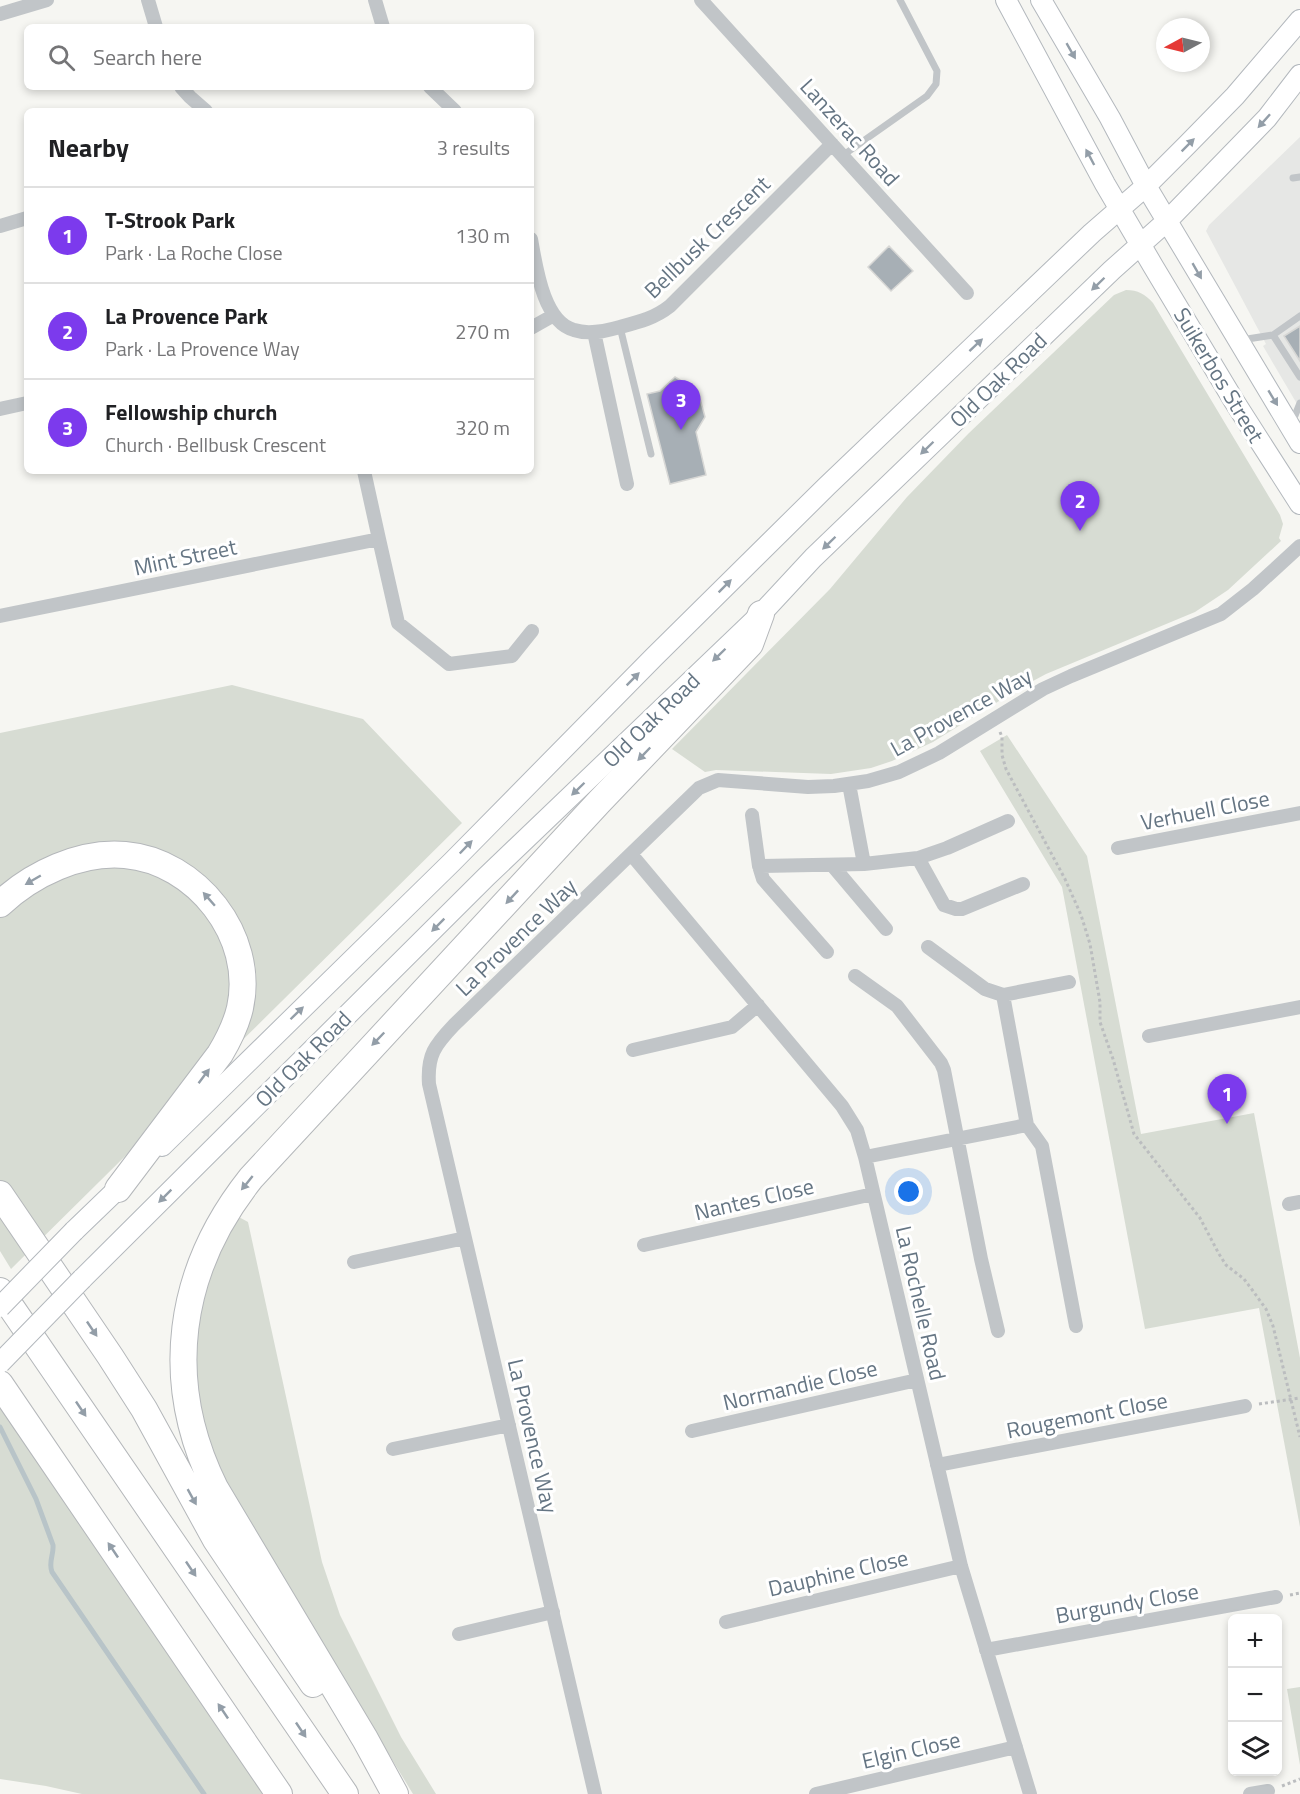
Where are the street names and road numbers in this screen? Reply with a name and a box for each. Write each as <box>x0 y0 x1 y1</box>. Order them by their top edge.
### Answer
street label: Lanzerac Road <box>792 70 908 194</box>
street label: Bellbusk Crescent <box>636 167 778 306</box>
street label: Suikerbos Street <box>1165 301 1273 449</box>
street label: Old Oak Road <box>941 324 1055 436</box>
street label: Mint Street <box>130 529 240 584</box>
street label: La Provence Way <box>884 659 1039 765</box>
street label: Old Oak Road <box>594 664 708 776</box>
street label: Verhuell Close <box>1138 781 1272 839</box>
street label: La Provence Way <box>447 870 585 1004</box>
street label: Old Oak Road <box>247 1003 359 1115</box>
street label: Nantes Close <box>691 1169 817 1229</box>
street label: La Rochelle Road <box>887 1222 955 1384</box>
street label: Normandie Close <box>719 1351 881 1419</box>
street label: La Provence Way <box>499 1355 567 1517</box>
street label: Rougemont Close <box>1004 1383 1170 1447</box>
street label: Dauphine Close <box>765 1540 911 1606</box>
street label: Burgundy Close <box>1053 1574 1201 1632</box>
street label: Elgin Close <box>858 1722 964 1778</box>

